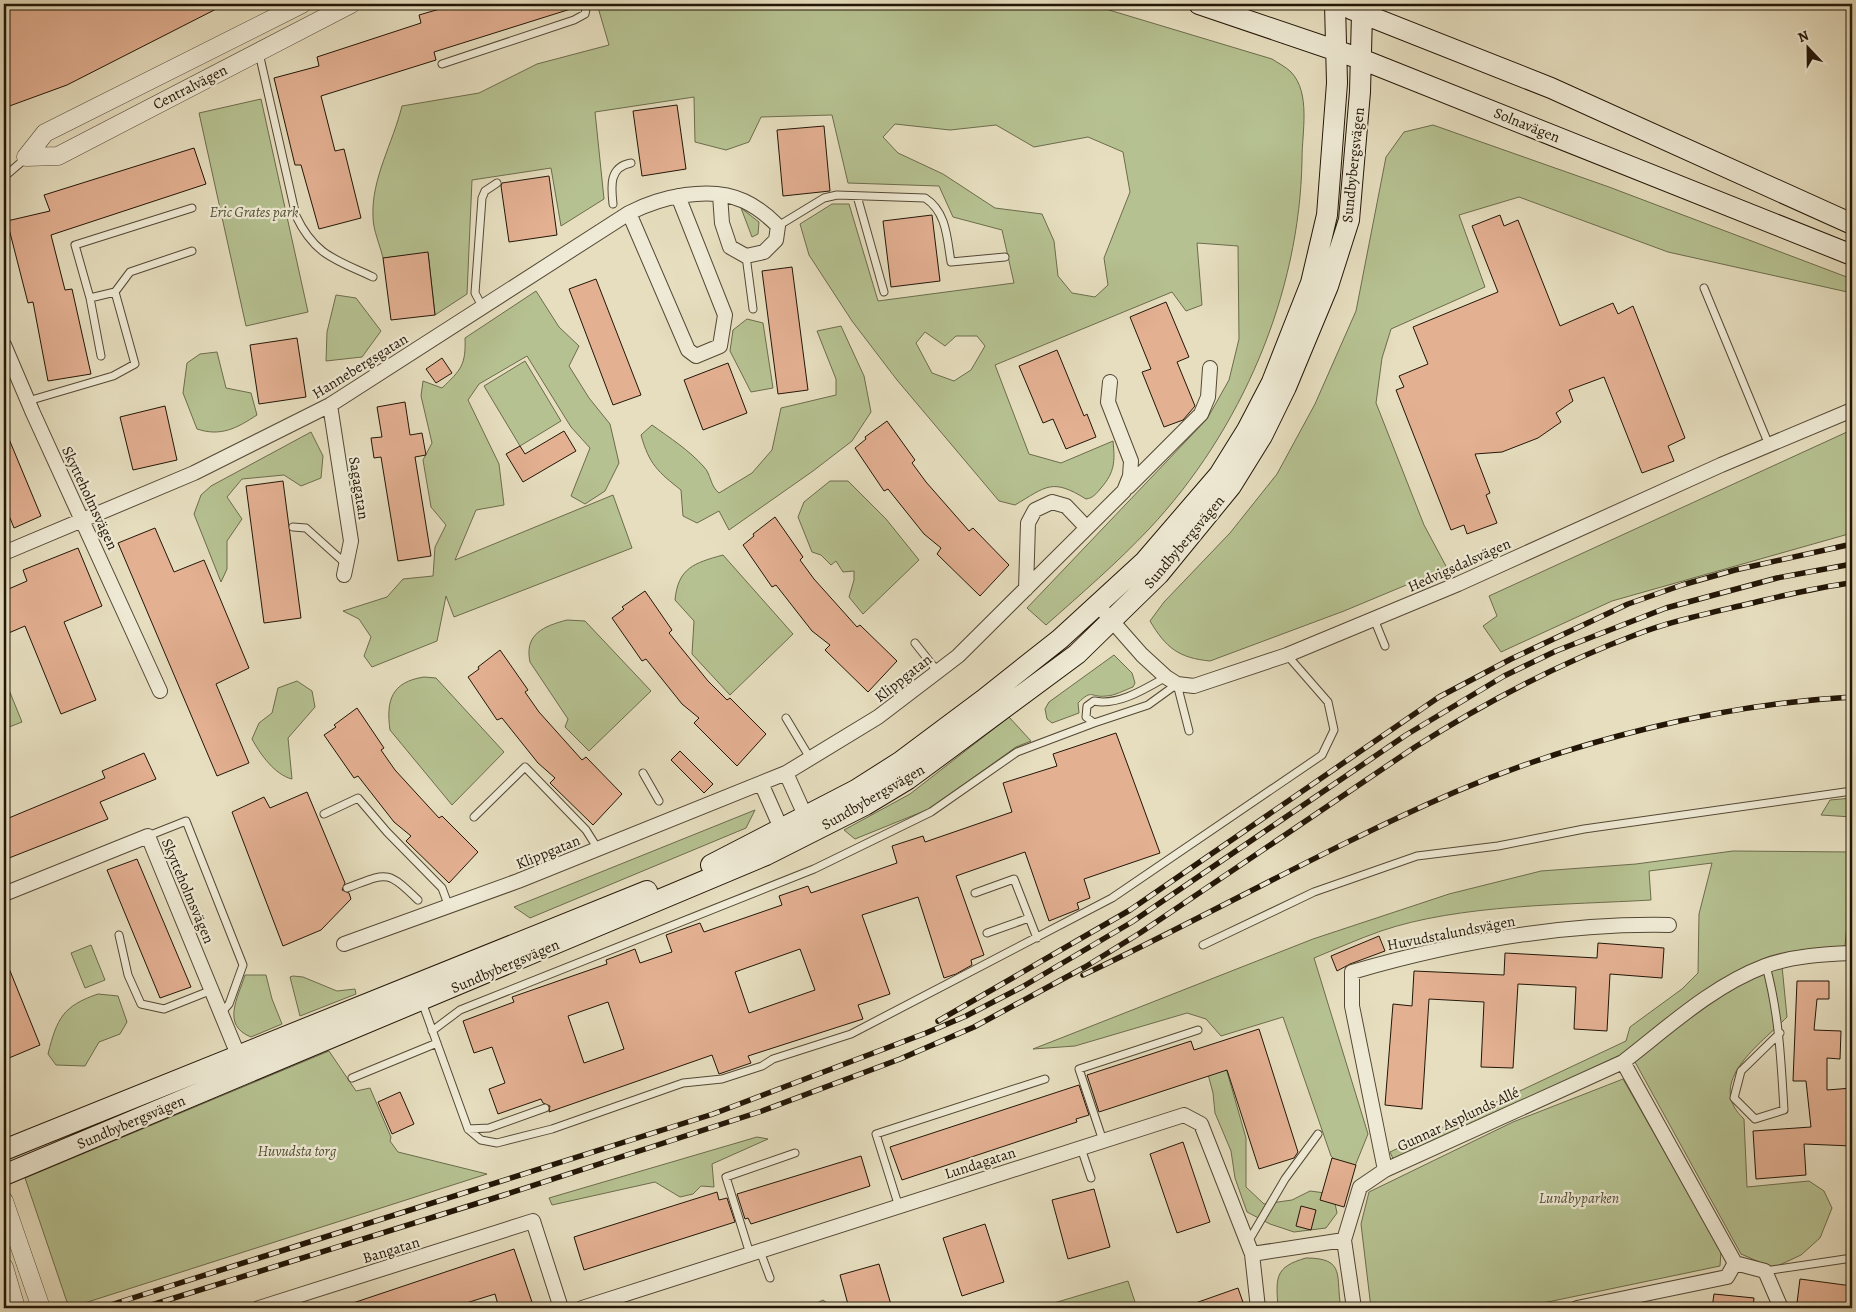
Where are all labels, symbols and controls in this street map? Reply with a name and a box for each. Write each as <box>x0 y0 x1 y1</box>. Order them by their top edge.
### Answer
north arrow <box>1784 22 1834 72</box>
text: N <box>1795 26 1812 47</box>
street label: Centralvägen <box>149 60 231 114</box>
street label: Solnavägen <box>1491 103 1563 147</box>
street label: Sundbybergsvägen <box>1337 106 1369 224</box>
park label: Eric Grates park <box>209 202 299 222</box>
street label: Hannebergsgatan <box>308 329 412 403</box>
street label: Skytteholmsvägen <box>57 443 123 553</box>
street label: Sagagatan <box>344 455 374 521</box>
street label: Sundbybergsvägen <box>1139 491 1229 593</box>
street label: Hedvigsdalsvägen <box>1404 533 1514 597</box>
street label: Klippgatan <box>870 649 936 707</box>
street label: Sundbybergsvägen <box>818 759 928 835</box>
street label: Klippgatan <box>513 830 583 874</box>
street label: Skytteholmsvägen <box>157 835 219 947</box>
street label: Huvudstalundsvägen <box>1385 911 1517 955</box>
street label: Sundbybergsvägen <box>448 934 562 998</box>
street label: Gunnar Asplunds Allé <box>1394 1082 1522 1156</box>
street label: Sundbybergsvägen <box>74 1090 188 1154</box>
park label: Huvudsta torg <box>258 1141 337 1161</box>
street label: Lundagatan <box>942 1142 1018 1184</box>
park label: Lundbyparken <box>1539 1188 1619 1208</box>
street label: Bangatan <box>360 1232 422 1268</box>

